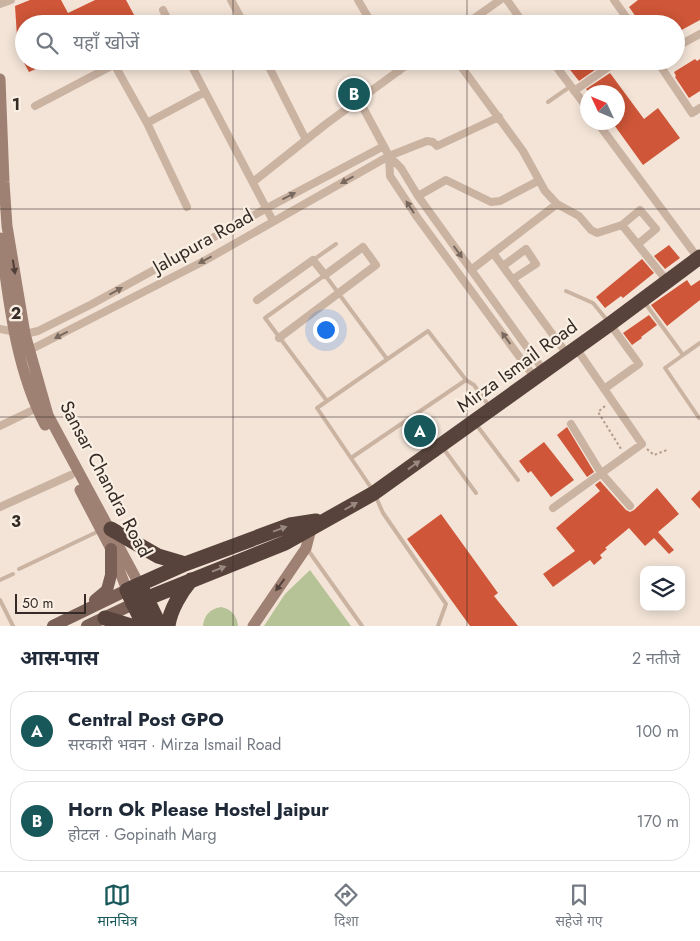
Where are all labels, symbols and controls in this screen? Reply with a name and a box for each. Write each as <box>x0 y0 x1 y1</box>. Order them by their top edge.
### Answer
search box <box>15 15 685 70</box>
icon: search <box>33 29 61 57</box>
text: यहाँ खोजें <box>73 29 139 56</box>
pin: B <box>338 75 370 113</box>
north arrow <box>580 85 625 130</box>
text: 1 <box>12 93 20 116</box>
one-way arrow <box>339 176 354 184</box>
one-way arrow <box>282 192 296 200</box>
one-way arrow <box>406 200 415 213</box>
street label: Jalupura Road <box>145 202 258 281</box>
one-way arrow <box>453 245 463 259</box>
one-way arrow <box>198 256 213 264</box>
one-way arrow <box>10 259 18 275</box>
one-way arrow <box>109 287 123 295</box>
text: 2 <box>11 302 21 325</box>
street label: Mirza Ismail Road <box>451 313 583 419</box>
your location <box>313 317 339 343</box>
one-way arrow <box>54 331 68 339</box>
one-way arrow <box>501 331 511 345</box>
street label: Sansar Chandra Road <box>53 396 159 562</box>
pin: A <box>404 412 436 450</box>
one-way arrow <box>407 460 421 470</box>
one-way arrow <box>343 502 358 510</box>
text: 3 <box>11 510 21 533</box>
one-way arrow <box>273 525 288 533</box>
one-way arrow <box>212 565 227 573</box>
map controls <box>640 566 685 611</box>
button: layers <box>640 566 685 611</box>
one-way arrow <box>276 579 286 592</box>
scale bar <box>15 591 86 614</box>
text: 50 m <box>22 593 53 613</box>
text: आस-पास <box>20 643 99 673</box>
text: 2 नतीजे <box>632 647 680 670</box>
text: Central Post GPO <box>68 706 224 733</box>
text: A <box>31 720 43 743</box>
text: 100 m <box>635 720 679 743</box>
text: सरकारी भवन · Mirza Ismail Road <box>68 733 281 756</box>
text: Horn Ok Please Hostel Jaipur <box>68 796 329 823</box>
text: B <box>32 810 42 833</box>
text: 170 m <box>637 810 679 833</box>
text: होटल · Gopinath Marg <box>68 823 217 846</box>
tab: मानचित्र <box>97 881 137 932</box>
tab: दिशा <box>332 881 360 932</box>
tab: सहेजे गए <box>555 881 603 932</box>

